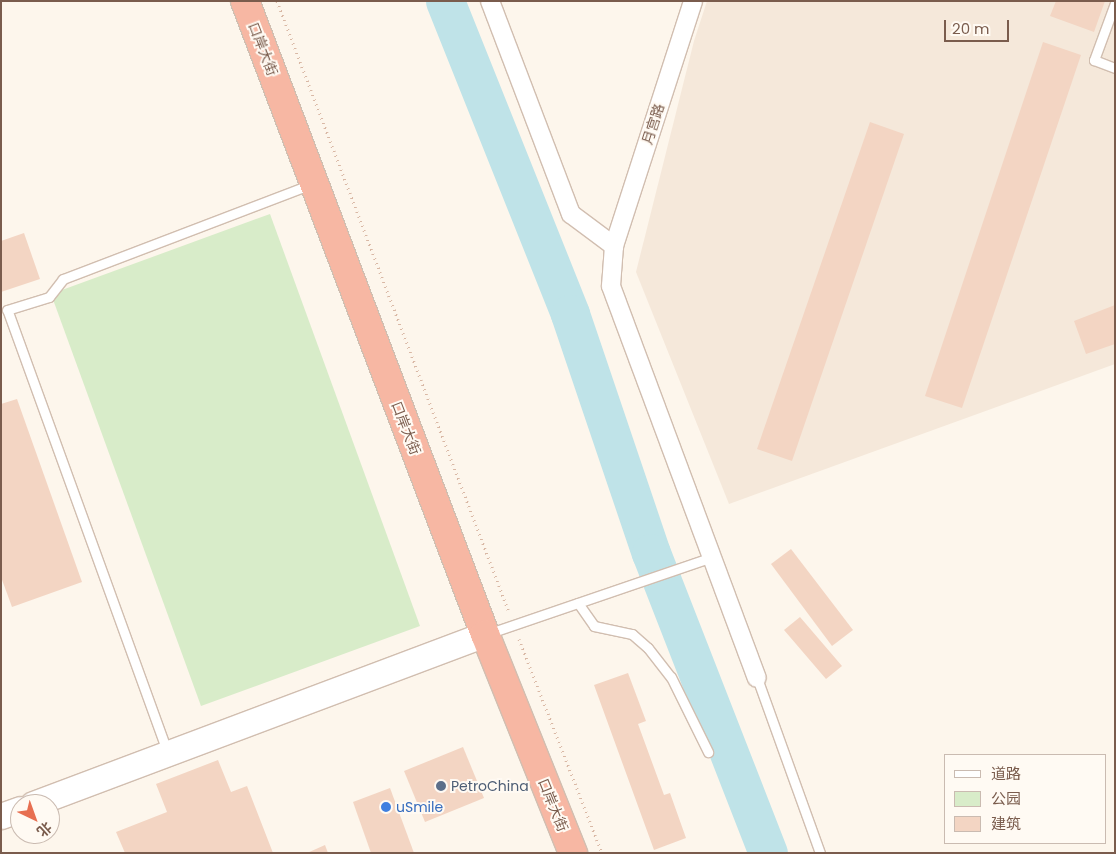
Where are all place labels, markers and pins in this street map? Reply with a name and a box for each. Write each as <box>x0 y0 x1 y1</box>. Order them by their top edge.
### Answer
place label: PetroChina <box>451 778 529 794</box>
marker: PetroChina <box>435 780 447 792</box>
place label: uSmile <box>396 799 443 815</box>
marker: uSmile <box>380 801 392 813</box>

